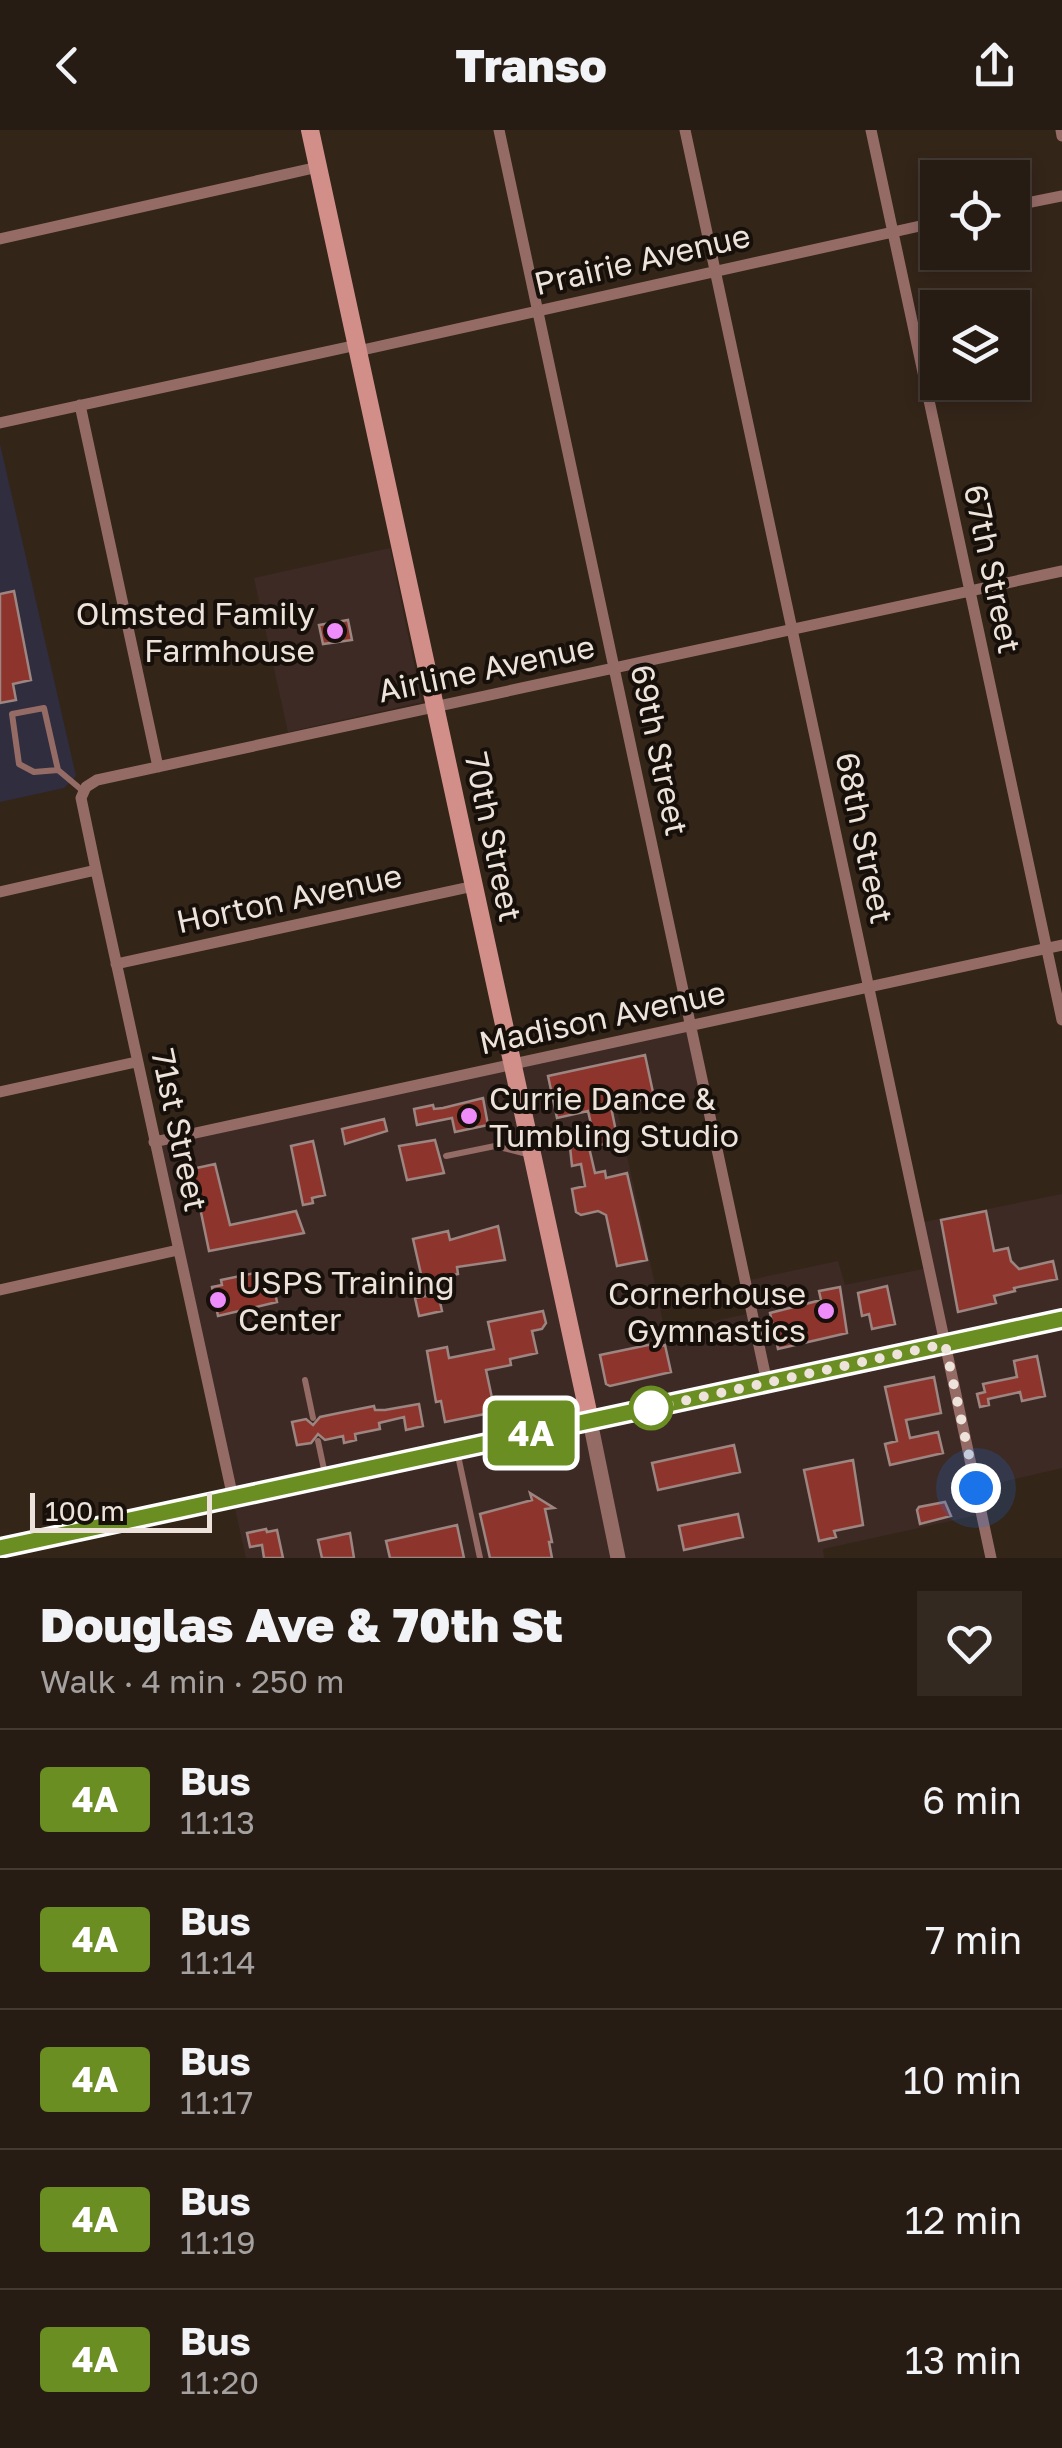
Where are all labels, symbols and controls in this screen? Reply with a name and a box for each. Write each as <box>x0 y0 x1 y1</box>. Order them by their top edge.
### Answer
icon: back <box>40 38 95 93</box>
text: Transo <box>455 38 607 92</box>
icon: share <box>967 38 1022 93</box>
map controls <box>920 160 1030 400</box>
button: locate <box>920 160 1030 270</box>
street label: Prairie Avenue <box>530 216 754 302</box>
button: layers <box>920 290 1030 400</box>
street label: 67th Street <box>957 481 1029 657</box>
place label: Olmsted Family Farmhouse <box>76 594 315 669</box>
marker: Olmsted Family Farmhouse <box>324 620 346 642</box>
street label: Airline Avenue <box>374 626 598 710</box>
street label: 69th Street <box>623 661 697 839</box>
street label: 70th Street <box>458 749 530 925</box>
street label: 68th Street <box>828 749 902 927</box>
street label: Horton Avenue <box>173 856 405 940</box>
street label: Madison Avenue <box>475 972 729 1062</box>
street label: 71st Street <box>144 1045 216 1215</box>
place label: Currie Dance & Tumbling Studio <box>489 1079 739 1154</box>
marker: Currie Dance & Tumbling Studio <box>458 1105 480 1127</box>
place label: USPS Training Center <box>238 1263 455 1338</box>
place label: Cornerhouse Gymnastics <box>608 1274 806 1349</box>
marker: USPS Training Center <box>207 1289 229 1311</box>
marker: Cornerhouse Gymnastics <box>815 1300 837 1322</box>
unlabelled marker <box>630 1387 672 1429</box>
line badge: 4A <box>486 1400 576 1466</box>
text: 4A <box>508 1412 554 1454</box>
your location <box>951 1463 1001 1513</box>
scale bar <box>30 1488 212 1532</box>
text: 100 m <box>45 1494 125 1527</box>
button: heart <box>917 1591 1022 1696</box>
text: Douglas Ave & 70th St <box>40 1595 563 1653</box>
text: Walk · 4 min · 250 m <box>40 1662 344 1700</box>
text: Bus <box>180 1758 251 1803</box>
text: 6 min <box>922 1777 1022 1822</box>
text: 4A <box>72 1778 118 1820</box>
text: 11:13 <box>180 1803 255 1841</box>
text: Bus <box>180 1898 251 1943</box>
text: 7 min <box>925 1917 1022 1962</box>
text: 4A <box>72 1918 118 1960</box>
text: 11:14 <box>180 1943 256 1981</box>
text: Bus <box>180 2038 251 2083</box>
text: 10 min <box>903 2057 1022 2102</box>
text: 4A <box>72 2058 118 2100</box>
text: 11:17 <box>180 2083 253 2121</box>
text: Bus <box>180 2178 251 2223</box>
text: 12 min <box>905 2197 1022 2242</box>
text: 4A <box>72 2198 118 2240</box>
text: 11:19 <box>180 2223 256 2261</box>
text: Bus <box>180 2318 251 2363</box>
text: 13 min <box>905 2337 1022 2382</box>
text: 4A <box>72 2338 118 2380</box>
text: 11:20 <box>180 2363 259 2401</box>

